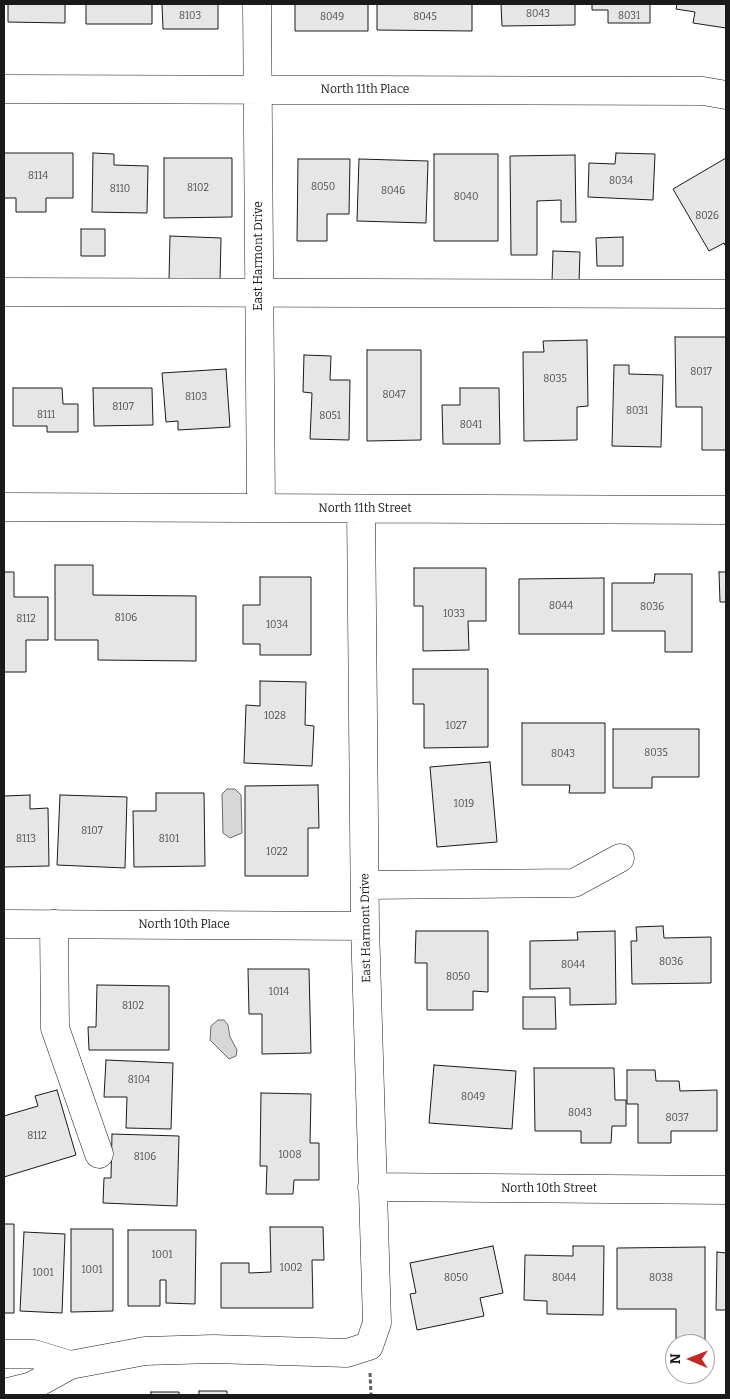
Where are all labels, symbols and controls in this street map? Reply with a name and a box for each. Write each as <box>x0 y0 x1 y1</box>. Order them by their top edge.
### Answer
house number: 8043 <box>526 8 550 20</box>
house number: 8103 <box>179 10 201 22</box>
house number: 8031 <box>618 10 640 22</box>
house number: 8049 <box>320 11 344 23</box>
house number: 8045 <box>413 11 437 23</box>
street label: North 11th Place <box>321 83 409 97</box>
house number: 8114 <box>28 170 48 182</box>
house number: 8034 <box>609 175 633 187</box>
house number: 8050 <box>311 181 335 193</box>
house number: 8102 <box>187 182 209 194</box>
house number: 8110 <box>110 183 130 195</box>
house number: 8046 <box>381 185 405 197</box>
house number: 8040 <box>454 191 478 203</box>
street label: East Harmont Drive <box>252 201 266 311</box>
house number: 8026 <box>695 210 719 222</box>
house number: 8017 <box>690 366 712 378</box>
house number: 8035 <box>543 373 567 385</box>
house number: 8047 <box>382 389 406 401</box>
house number: 8103 <box>185 391 207 403</box>
house number: 8107 <box>112 401 134 413</box>
house number: 8031 <box>626 405 648 417</box>
house number: 8111 <box>37 409 55 421</box>
house number: 8051 <box>319 410 341 422</box>
house number: 8041 <box>460 419 482 431</box>
street label: North 11th Street <box>318 502 412 516</box>
house number: 8044 <box>549 600 573 612</box>
house number: 8036 <box>640 601 664 613</box>
house number: 1033 <box>443 608 465 620</box>
house number: 8106 <box>115 612 137 624</box>
house number: 8112 <box>16 613 36 625</box>
house number: 1034 <box>266 619 288 631</box>
house number: 1028 <box>264 710 286 722</box>
house number: 1027 <box>446 720 466 732</box>
house number: 8035 <box>644 747 668 759</box>
house number: 8043 <box>551 748 575 760</box>
house number: 1019 <box>454 798 474 810</box>
house number: 8107 <box>81 825 103 837</box>
house number: 8113 <box>16 833 36 845</box>
house number: 8101 <box>159 833 179 845</box>
house number: 1022 <box>266 846 288 858</box>
street label: East Harmont Drive <box>358 873 374 983</box>
street label: North 10th Place <box>138 918 230 932</box>
house number: 8036 <box>659 956 683 968</box>
house number: 8044 <box>561 959 585 971</box>
house number: 8050 <box>446 971 470 983</box>
house number: 1014 <box>269 986 289 998</box>
house number: 8102 <box>122 1000 144 1012</box>
house number: 8104 <box>128 1074 150 1086</box>
house number: 8049 <box>461 1091 485 1103</box>
house number: 8043 <box>568 1107 592 1119</box>
house number: 8037 <box>665 1112 689 1124</box>
house number: 8112 <box>27 1130 47 1142</box>
house number: 1008 <box>279 1149 301 1161</box>
house number: 8106 <box>134 1151 156 1163</box>
street label: North 10th Street <box>501 1182 597 1196</box>
house number: 1001 <box>152 1249 172 1261</box>
house number: 1002 <box>280 1262 302 1274</box>
house number: 1001 <box>82 1264 102 1276</box>
house number: 1001 <box>33 1267 53 1279</box>
house number: 8050 <box>444 1272 468 1284</box>
house number: 8044 <box>552 1272 576 1284</box>
house number: 8038 <box>649 1272 673 1284</box>
north arrow <box>665 1334 715 1384</box>
text: N <box>667 1353 684 1364</box>

